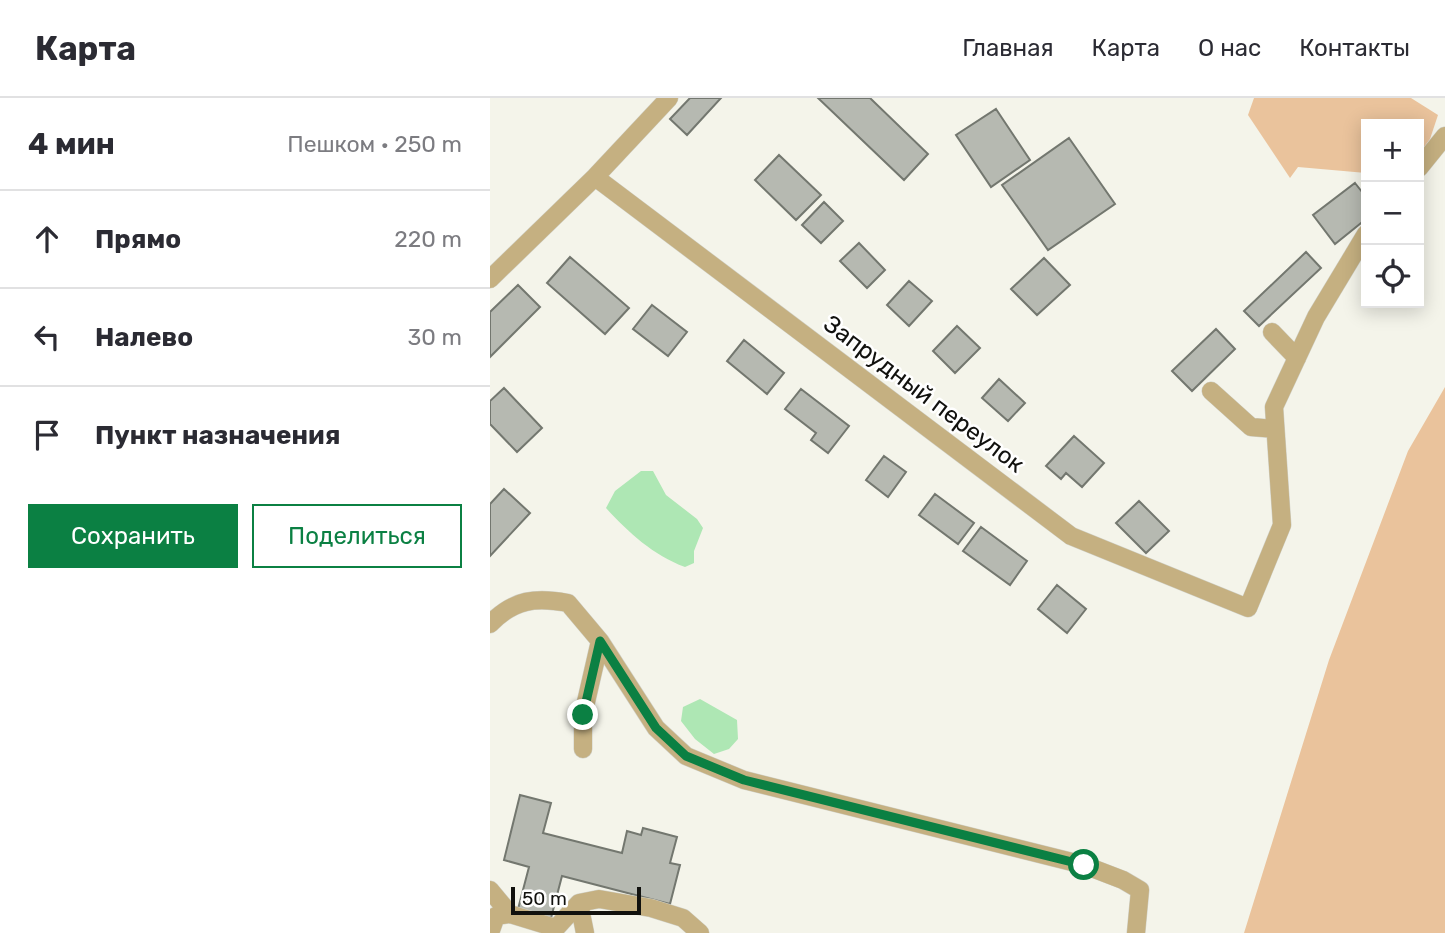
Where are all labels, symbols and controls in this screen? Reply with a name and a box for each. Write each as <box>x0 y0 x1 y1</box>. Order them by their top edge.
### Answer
text: Карта <box>35 29 136 68</box>
text: Главная <box>962 34 1054 62</box>
text: Карта <box>1092 34 1160 62</box>
text: О нас <box>1198 34 1261 62</box>
text: Контакты <box>1299 34 1410 62</box>
map controls <box>1361 119 1424 308</box>
button: + <box>1361 119 1424 182</box>
text: 4 мин <box>28 126 115 162</box>
text: Пешком · 250 m <box>287 130 462 158</box>
button: − <box>1361 182 1424 245</box>
icon: ahead <box>28 220 66 258</box>
text: Прямо <box>95 224 181 255</box>
text: 220 m <box>394 225 462 253</box>
button: locate <box>1361 245 1424 308</box>
street label: Запрудный переулок <box>818 309 1030 479</box>
icon: left <box>28 318 66 356</box>
text: Налево <box>95 322 193 353</box>
text: 30 m <box>407 323 462 351</box>
icon: arrive <box>28 416 66 454</box>
text: Пункт назначения <box>95 420 340 451</box>
button: Сохранить <box>28 504 238 568</box>
button: Поделиться <box>252 504 462 568</box>
route end <box>567 699 598 730</box>
route start <box>1068 849 1099 880</box>
scale bar <box>511 884 640 916</box>
text: 50 m <box>522 887 567 910</box>

